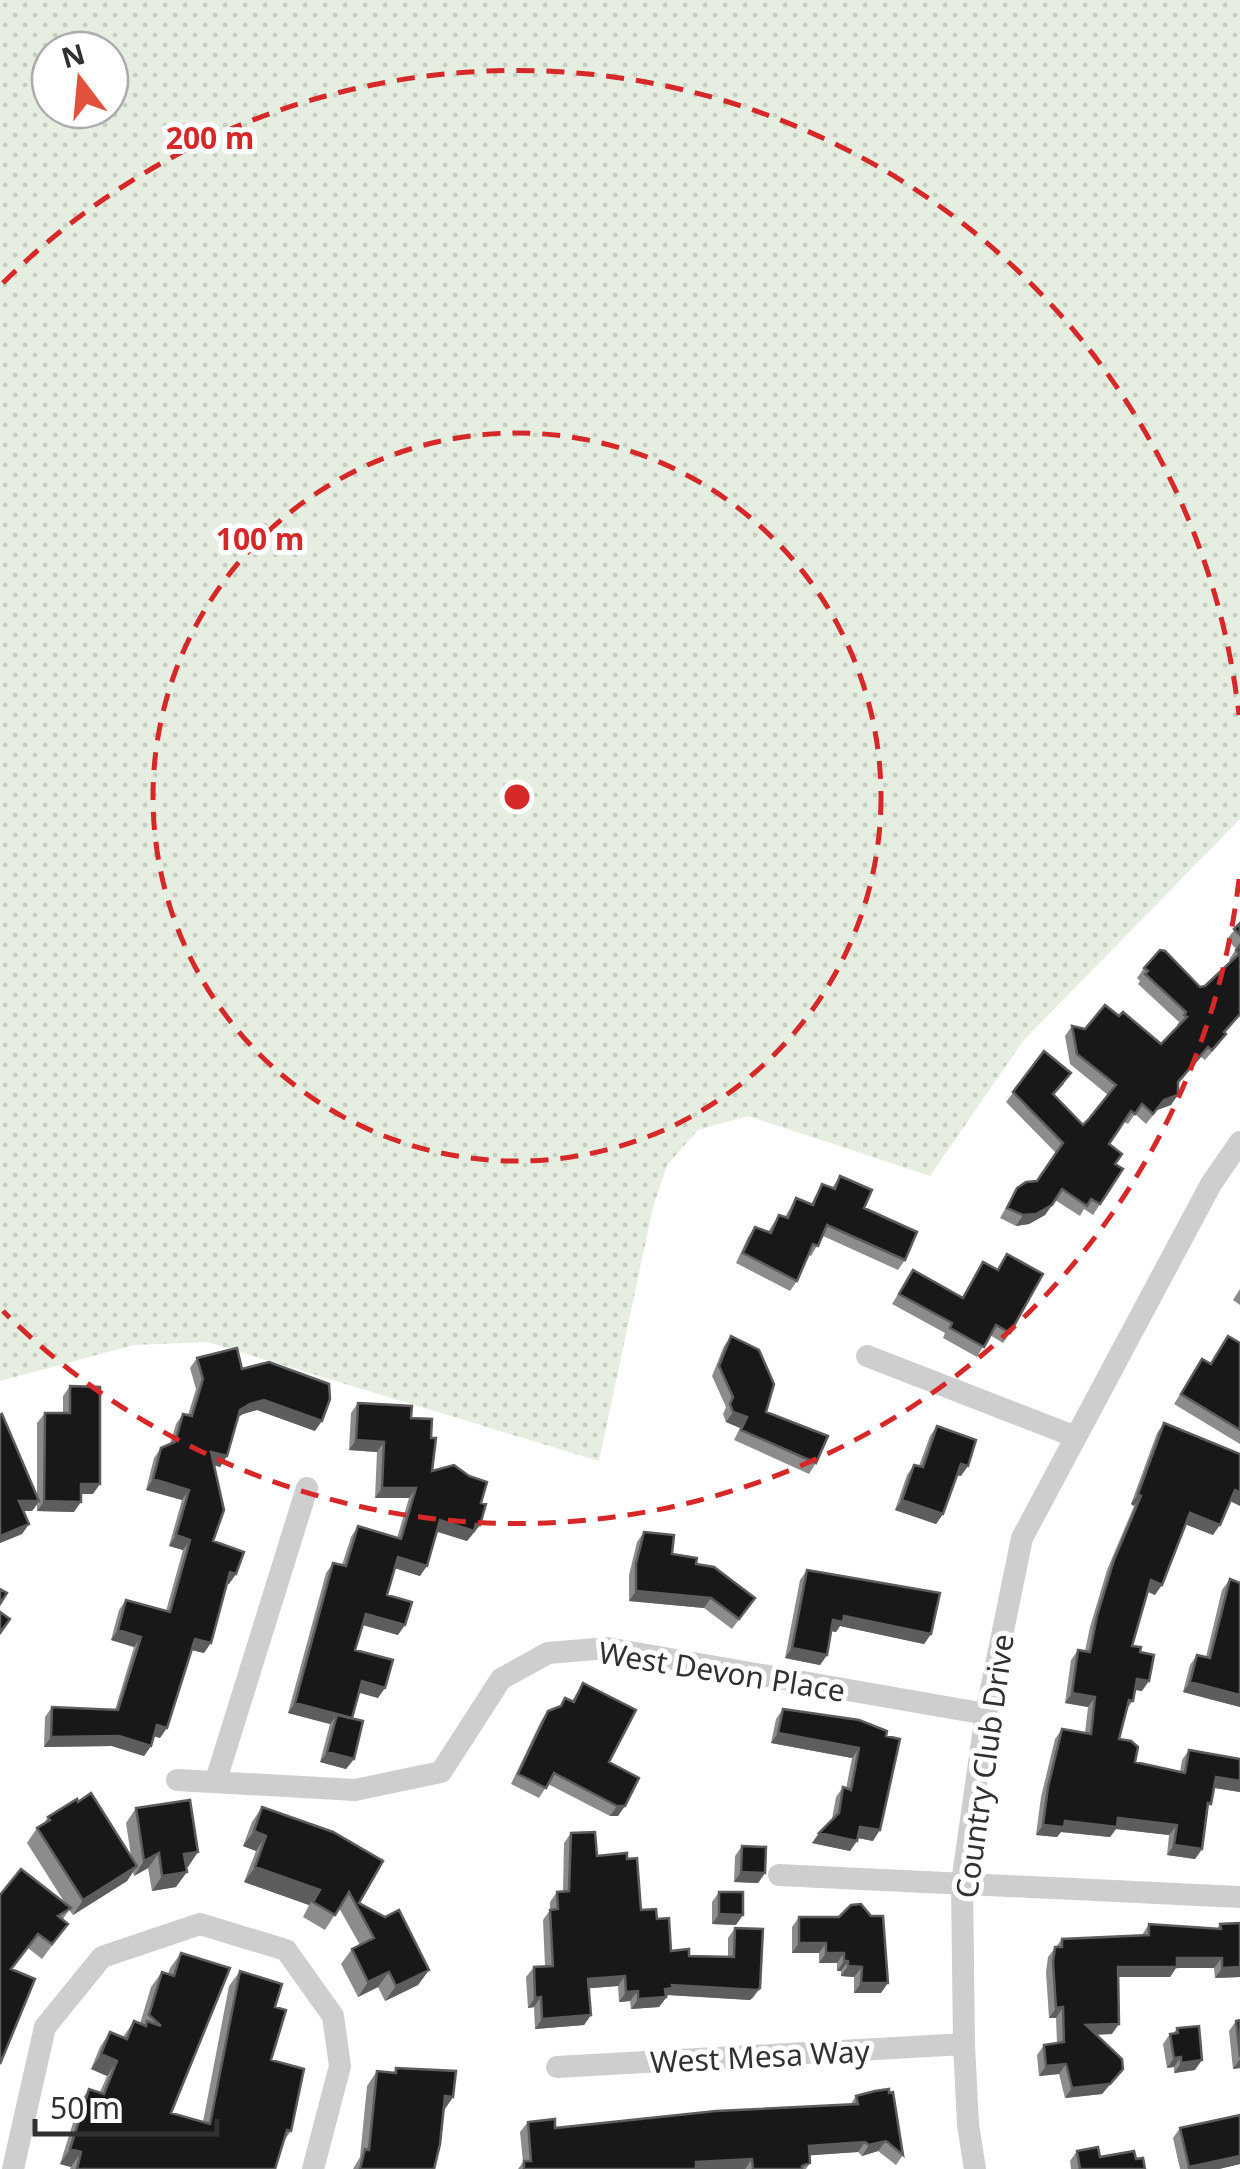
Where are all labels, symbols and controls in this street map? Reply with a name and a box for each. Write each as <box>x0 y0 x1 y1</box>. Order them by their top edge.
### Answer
north arrow <box>30 30 130 130</box>
text: N <box>57 34 89 76</box>
text: 200 m <box>166 117 254 158</box>
text: 100 m <box>216 518 304 559</box>
centre of rings <box>499 779 535 815</box>
street label: West Devon Place <box>596 1631 848 1711</box>
street label: Country Club Drive <box>945 1631 1023 1901</box>
street label: West Mesa Way <box>649 2030 872 2082</box>
scale bar <box>35 2074 218 2136</box>
text: 50 m <box>50 2087 120 2128</box>

